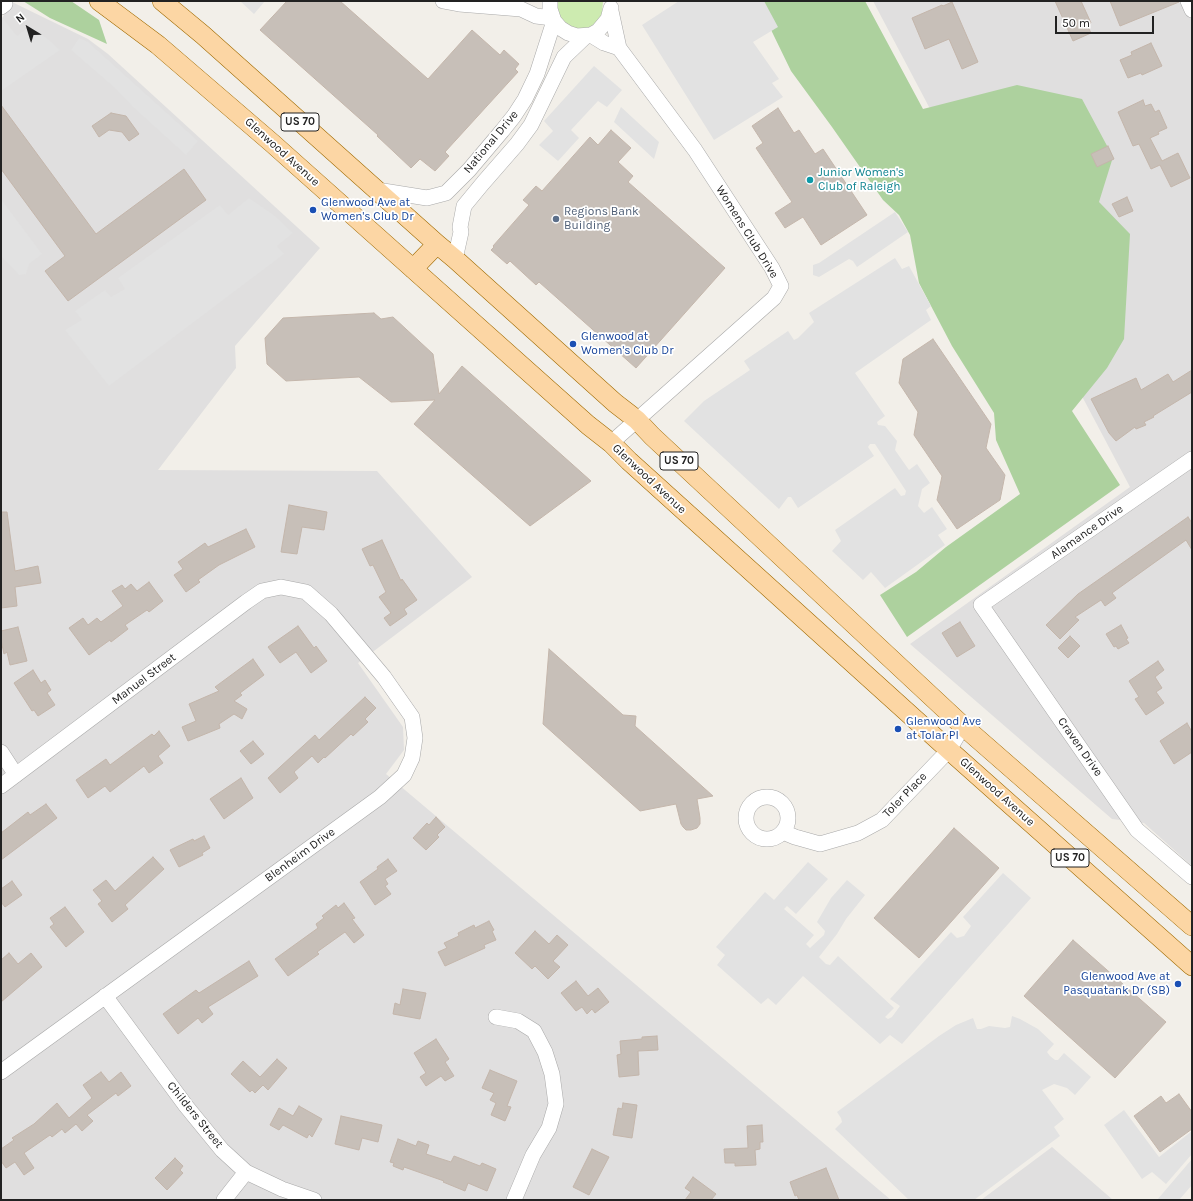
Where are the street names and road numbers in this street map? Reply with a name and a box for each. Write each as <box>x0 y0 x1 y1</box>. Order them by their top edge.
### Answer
street label: National Drive <box>461 108 521 176</box>
road number: US 70 <box>281 113 319 131</box>
street label: Glenwood Avenue <box>242 115 322 189</box>
street label: Womens Club Drive <box>713 183 781 281</box>
street label: Glenwood Avenue <box>609 441 689 517</box>
road number: US 70 <box>660 452 698 470</box>
street label: Alamance Drive <box>1048 502 1126 562</box>
street label: Manuel Street <box>109 650 179 708</box>
street label: Craven Drive <box>1054 715 1106 779</box>
street label: Glenwood Avenue <box>957 755 1037 829</box>
street label: Toler Place <box>880 769 930 821</box>
street label: Blenheim Drive <box>262 825 338 885</box>
road number: US 70 <box>1051 849 1089 867</box>
street label: Childers Street <box>164 1079 226 1151</box>

